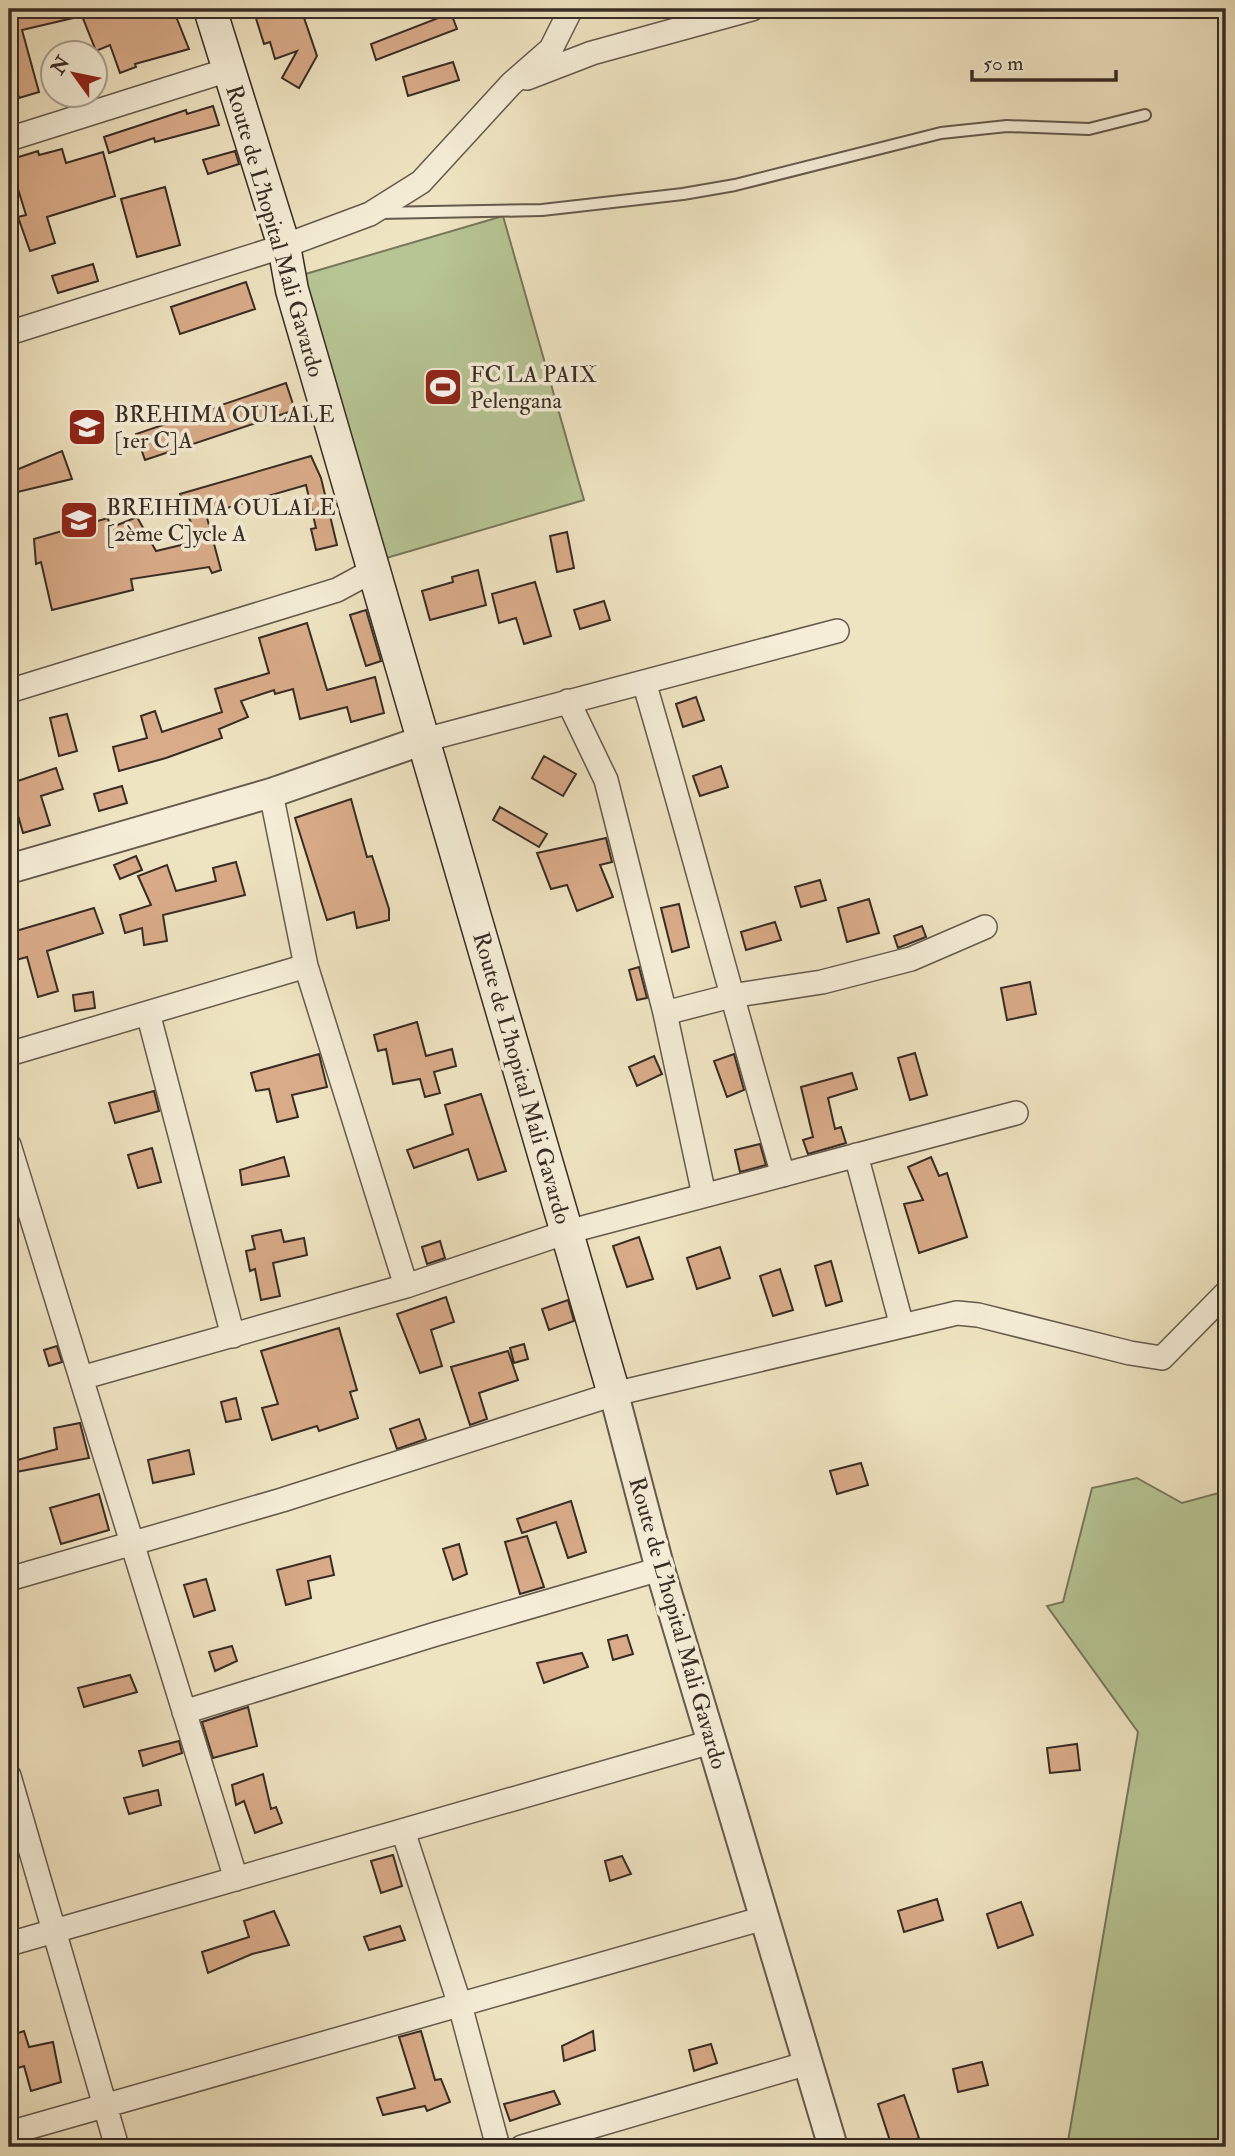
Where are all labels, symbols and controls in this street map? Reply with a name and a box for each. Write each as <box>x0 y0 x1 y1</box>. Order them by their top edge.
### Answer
north arrow <box>38 38 108 108</box>
scale bar <box>972 38 1116 82</box>
text: 50 m <box>983 50 1024 77</box>
text: N <box>45 51 76 80</box>
street label: Route de L'hopital Mali Gavardo <box>218 82 331 381</box>
place label: FC LA PAIX Pelengana <box>470 360 597 415</box>
sports icon: FC LA PAIX Pelengana <box>422 366 464 408</box>
place label: BREHIMA OULALE [1er C]A <box>114 400 335 455</box>
school or university icon: BREHIMA OULALE [1er C]A <box>66 406 108 448</box>
place label: BREIHIMA OULALE [2ème C]ycle A <box>106 493 336 548</box>
school or university icon: BREIHIMA OULALE [2ème C]ycle A <box>58 499 100 541</box>
street label: Route de L'hopital Mali Gavardo <box>465 929 578 1228</box>
street label: Route de L'hopital Mali Gavardo <box>621 1474 734 1773</box>

